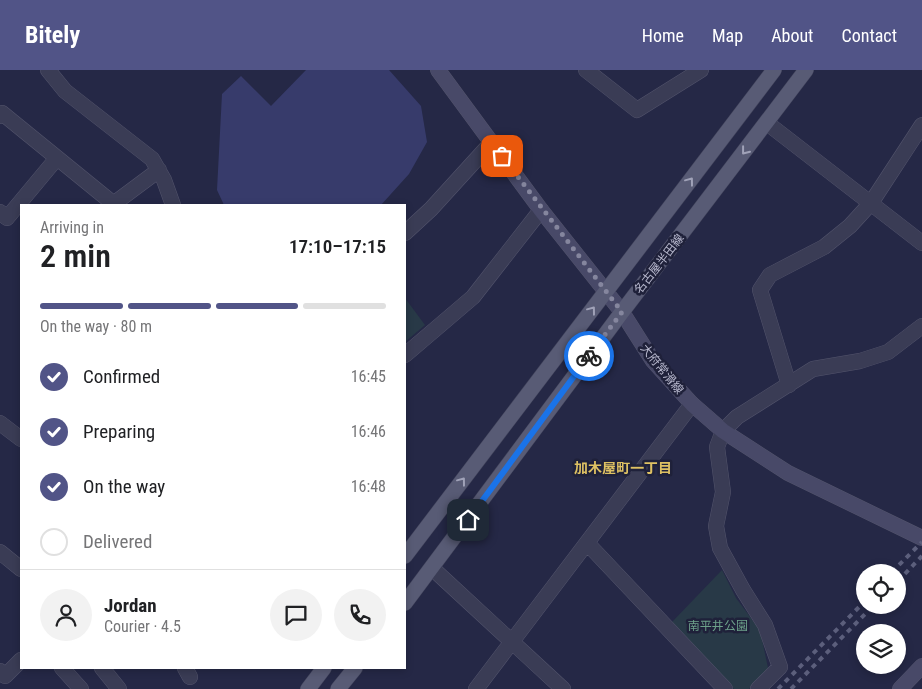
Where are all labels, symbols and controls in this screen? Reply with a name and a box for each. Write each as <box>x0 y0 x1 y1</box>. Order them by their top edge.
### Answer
text: Bitely <box>25 21 80 49</box>
text: Home <box>642 25 684 46</box>
text: Map <box>712 25 743 46</box>
text: About <box>771 25 813 46</box>
text: Contact <box>841 25 897 46</box>
pin <box>481 135 523 177</box>
icon: bag <box>488 142 516 170</box>
one-way arrow <box>743 145 751 154</box>
one-way arrow <box>685 177 694 186</box>
text: Arriving in <box>40 218 104 237</box>
street label: 名古屋半田線 <box>631 231 687 297</box>
text: 17:10–17:15 <box>289 235 386 258</box>
text: 2 min <box>40 237 111 275</box>
one-way arrow <box>586 306 595 316</box>
text: On the way · 80 m <box>40 317 152 336</box>
courier <box>564 331 614 381</box>
street label: 大府常滑線 <box>638 341 686 397</box>
icon: bike <box>575 342 603 370</box>
icon: check <box>40 363 68 391</box>
text: Confirmed <box>83 365 160 388</box>
text: 16:45 <box>351 367 386 386</box>
icon: check <box>40 418 68 446</box>
text: Preparing <box>83 420 155 443</box>
text: 16:46 <box>351 422 386 441</box>
district label: 加木屋町一丁目 <box>574 460 672 476</box>
icon: check <box>40 473 68 501</box>
text: On the way <box>83 475 165 498</box>
text: 16:48 <box>351 477 386 496</box>
one-way arrow <box>456 477 465 487</box>
pin <box>447 499 489 541</box>
icon: home <box>454 506 482 534</box>
text: Delivered <box>83 530 152 553</box>
map controls <box>856 564 906 674</box>
button: locate <box>856 564 906 614</box>
button: person <box>40 589 92 641</box>
button: chat <box>270 589 322 641</box>
button: phone <box>334 589 386 641</box>
text: Jordan <box>104 594 157 617</box>
text: Courier · 4.5 <box>104 617 181 636</box>
park label: 南平井公園 <box>688 619 748 633</box>
button: layers <box>856 624 906 674</box>

